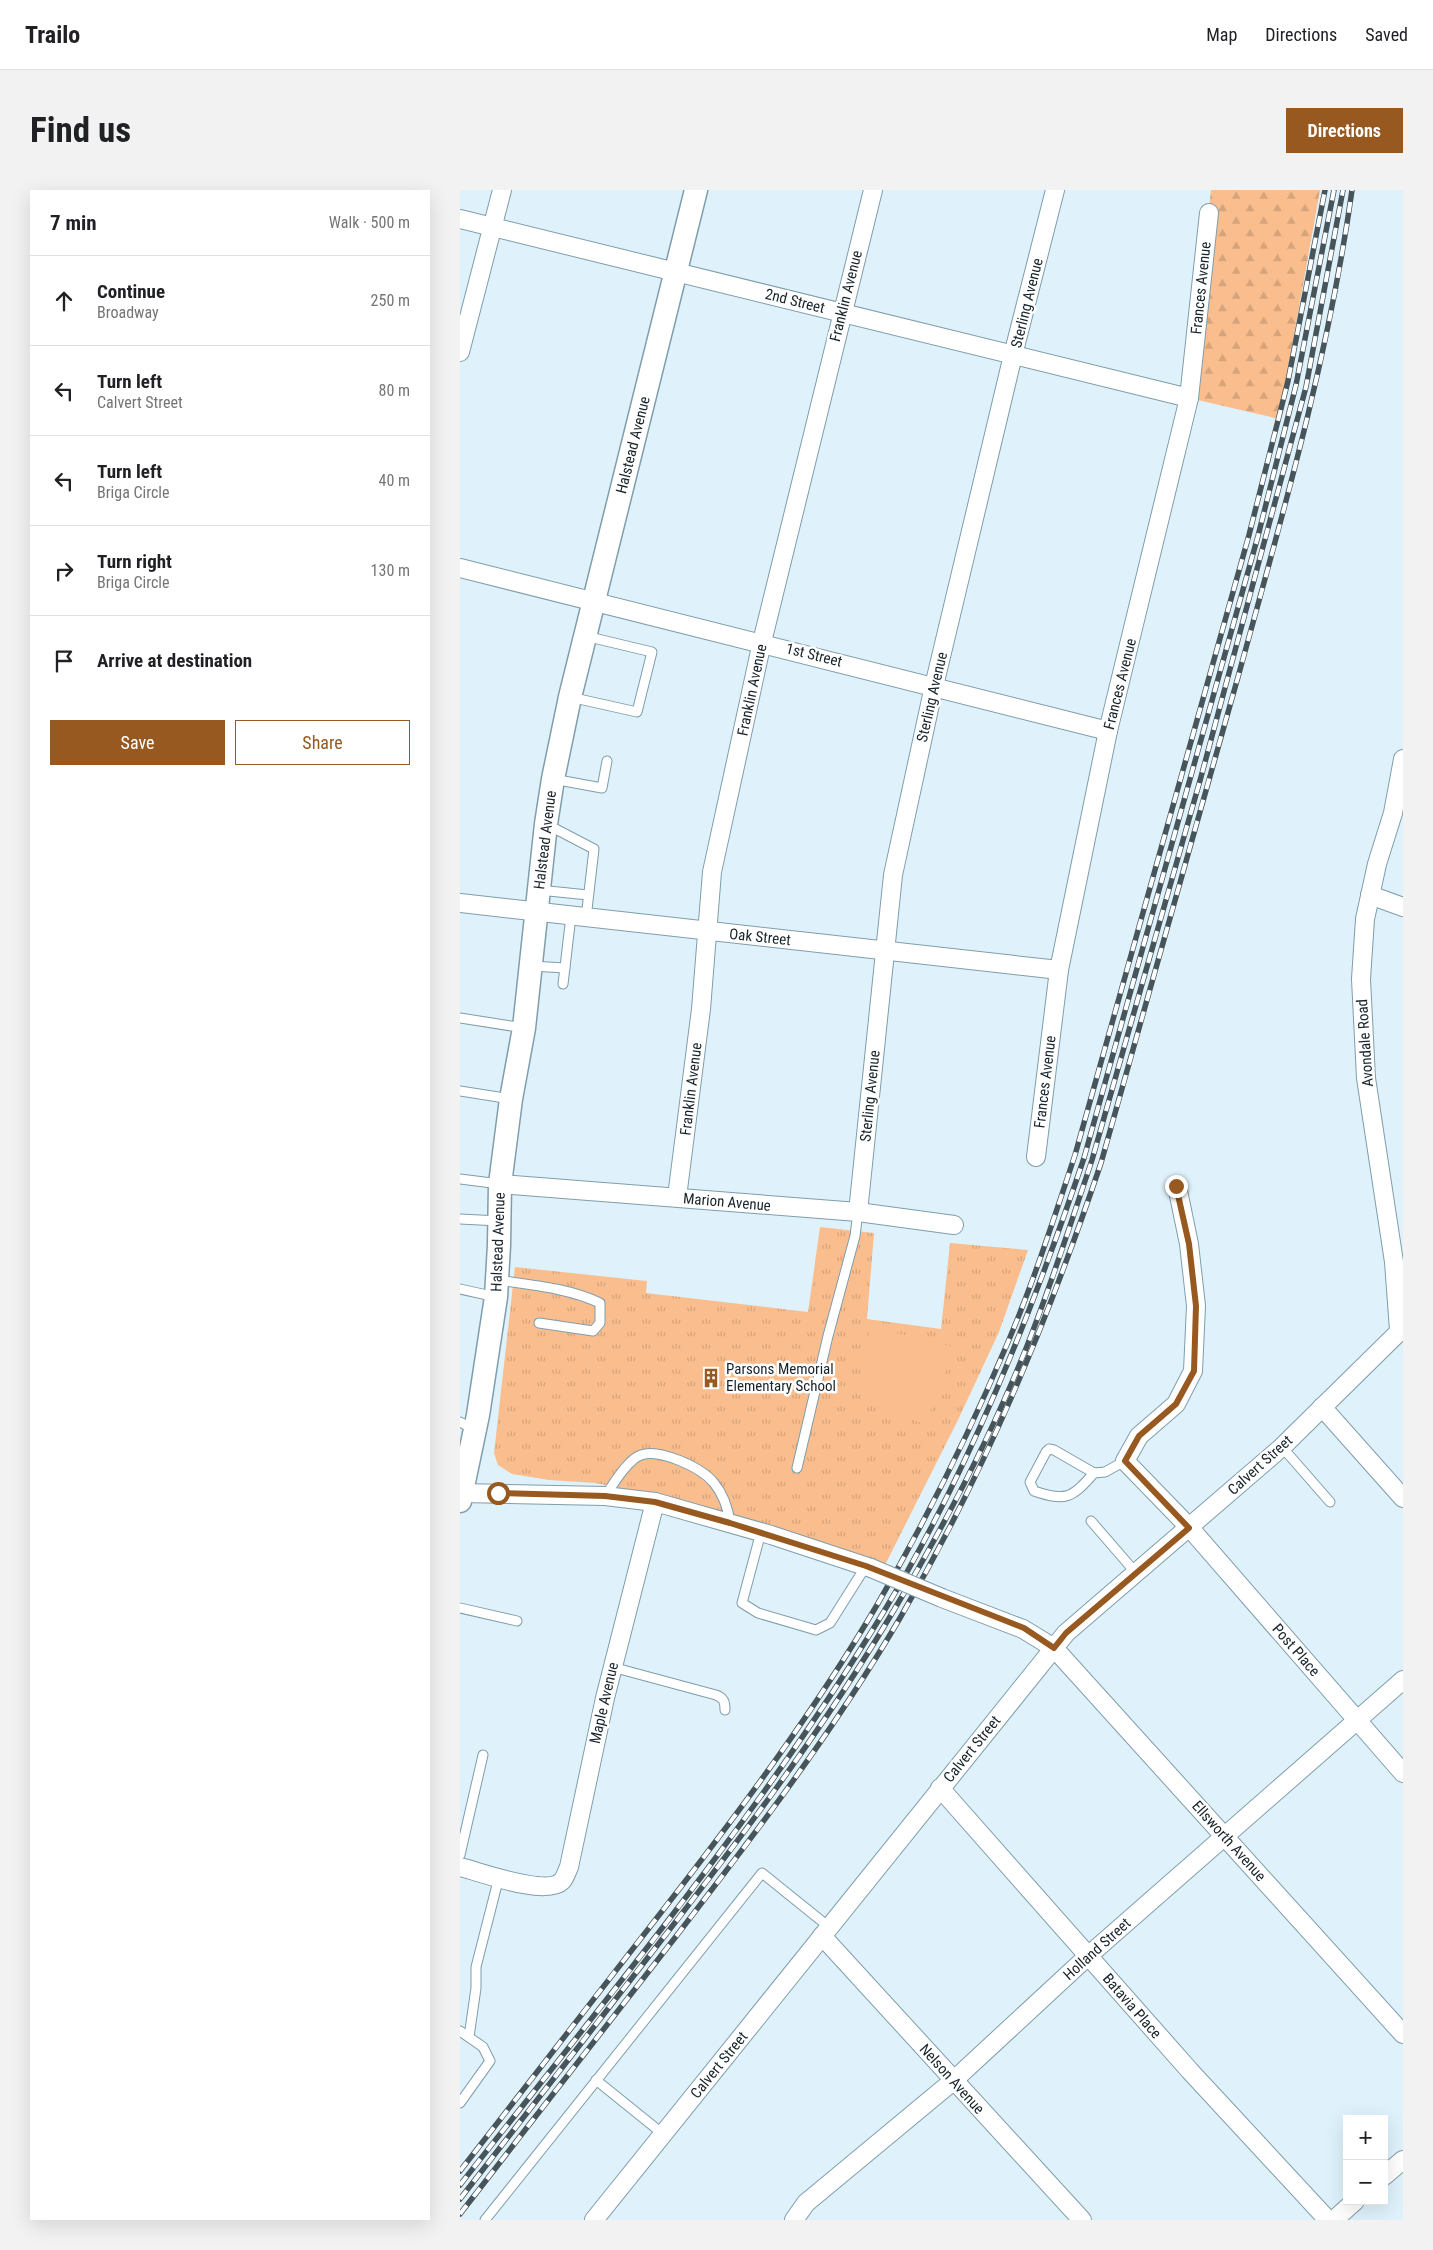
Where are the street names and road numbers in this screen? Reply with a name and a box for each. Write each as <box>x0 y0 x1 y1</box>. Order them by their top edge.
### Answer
street label: Frances Avenue <box>1187 241 1215 335</box>
street label: Franklin Avenue <box>826 249 866 343</box>
street label: Sterling Avenue <box>1007 256 1047 350</box>
street label: 2nd Street <box>763 285 827 317</box>
street label: Halstead Avenue <box>612 395 654 495</box>
street label: Frances Avenue <box>1100 637 1140 731</box>
street label: 1st Street <box>784 639 844 671</box>
street label: Franklin Avenue <box>733 642 771 738</box>
street label: Sterling Avenue <box>913 650 951 744</box>
street label: Halstead Avenue <box>530 790 560 890</box>
street label: Oak Street <box>728 925 792 949</box>
street label: Avondale Road <box>1353 998 1377 1088</box>
street label: Frances Avenue <box>1030 1035 1060 1129</box>
street label: Franklin Avenue <box>676 1042 706 1136</box>
street label: Sterling Avenue <box>856 1049 884 1143</box>
street label: Marion Avenue <box>682 1189 772 1215</box>
street label: Halstead Avenue <box>487 1192 509 1292</box>
street label: Calvert Street <box>1224 1431 1296 1499</box>
street label: Post Place <box>1268 1620 1324 1680</box>
street label: Maple Avenue <box>586 1661 622 1745</box>
street label: Calvert Street <box>940 1712 1004 1786</box>
street label: Ellsworth Avenue <box>1188 1797 1270 1885</box>
street label: Holland Street <box>1060 1914 1134 1984</box>
street label: Batavia Place <box>1099 1970 1165 2042</box>
street label: Calvert Street <box>687 2028 751 2102</box>
street label: Nelson Avenue <box>916 2040 988 2118</box>

